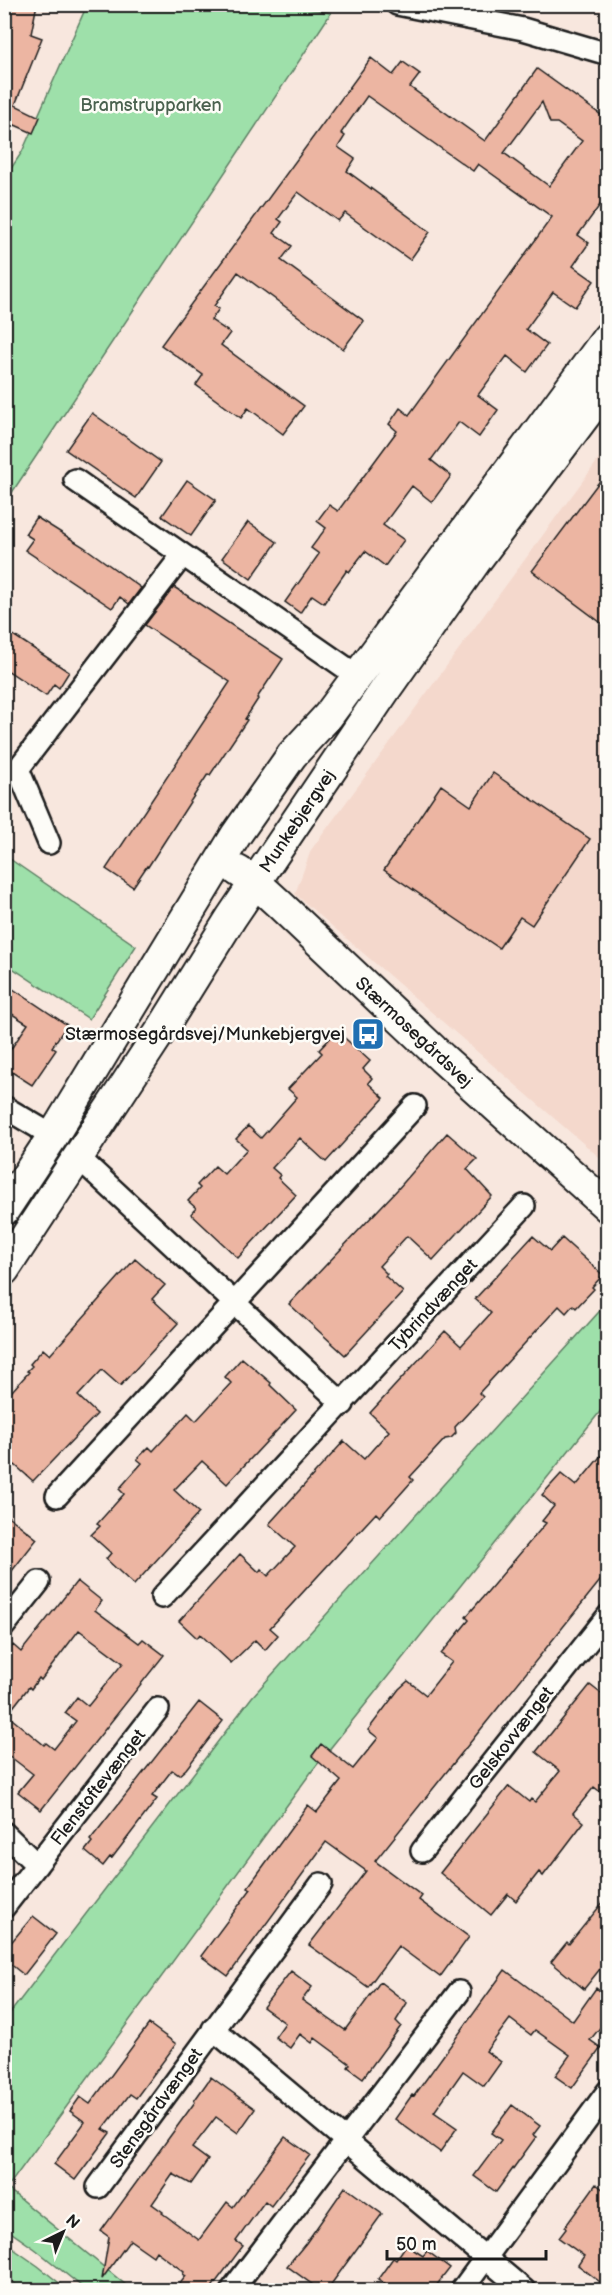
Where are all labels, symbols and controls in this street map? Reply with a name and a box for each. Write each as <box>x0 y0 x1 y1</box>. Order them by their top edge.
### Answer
park label: Bramstrupparken <box>80 95 222 116</box>
street label: Munkebjergvej <box>255 766 340 877</box>
street label: Stærmosegårdsvej <box>351 973 477 1092</box>
bus stop icon: Stærmosegårdsvej/Munkebjergvej <box>350 1016 386 1052</box>
place label: Stærmosegårdsvej/Munkebjergvej <box>65 1024 345 1045</box>
street label: Tybrindvænget <box>385 1254 482 1356</box>
street label: Gelskovvænget <box>465 1682 558 1794</box>
street label: Flenstoftevænget <box>47 1725 150 1849</box>
street label: Stensgårdvænget <box>106 2044 207 2172</box>
north arrow <box>33 2202 93 2262</box>
text: N <box>61 2211 83 2233</box>
scale bar <box>387 2223 546 2261</box>
text: 50 m <box>396 2234 437 2255</box>

